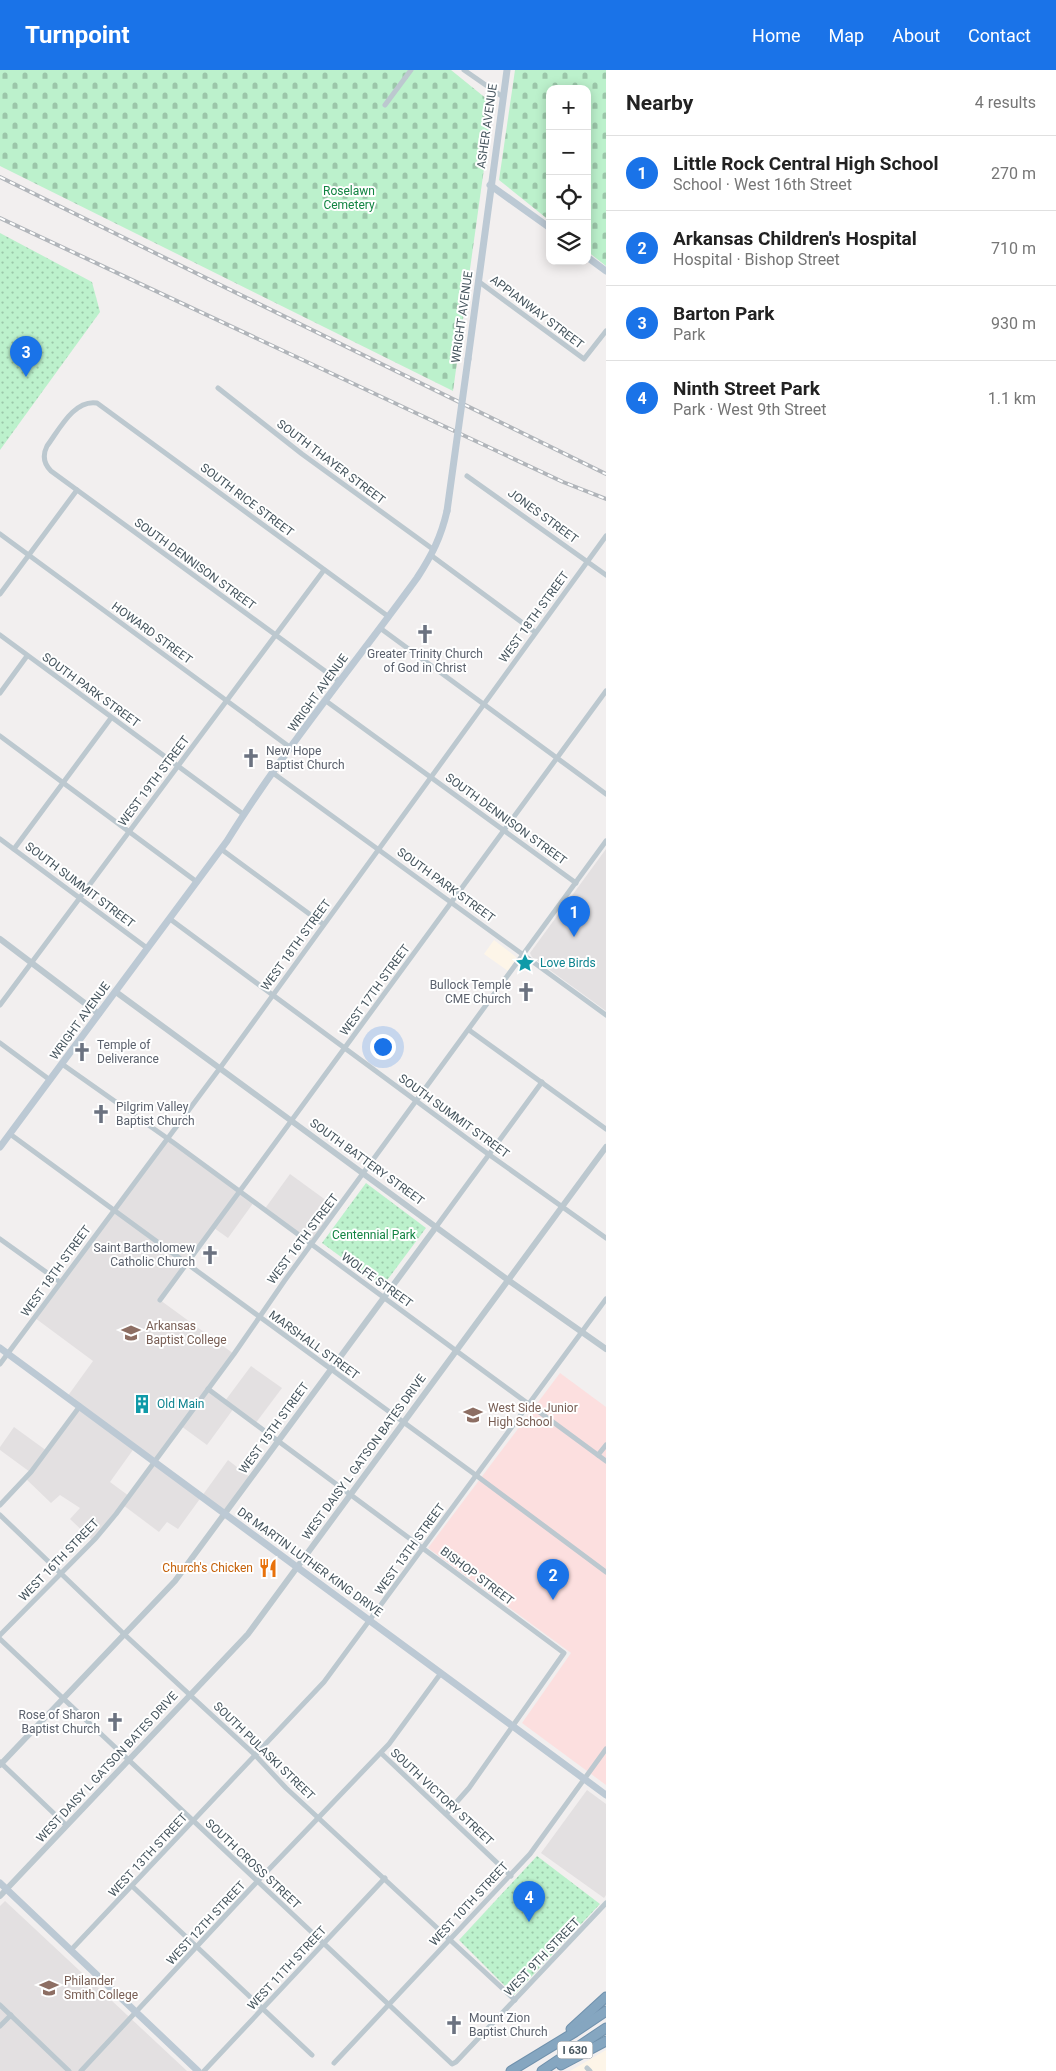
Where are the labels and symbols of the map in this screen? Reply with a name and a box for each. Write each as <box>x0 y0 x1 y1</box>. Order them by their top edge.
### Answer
street label: ASHER AVENUE <box>474 82 500 169</box>
park label: Roselawn Cemetery <box>323 184 375 212</box>
street label: WRIGHT AVENUE <box>449 270 475 364</box>
street label: APPIANWAY STREET <box>488 272 586 352</box>
pin: 3 <box>10 336 42 377</box>
street label: SOUTH THAYER STREET <box>274 417 388 507</box>
street label: SOUTH RICE STREET <box>198 460 296 540</box>
street label: JONES STREET <box>505 486 581 546</box>
street label: SOUTH DENNISON STREET <box>132 515 258 613</box>
street label: WEST 18TH STREET <box>496 569 572 665</box>
street label: HOWARD STREET <box>109 599 195 667</box>
church icon: Greater Trinity Church of God in Christ <box>414 623 436 645</box>
place label: Greater Trinity Church of God in Christ <box>367 647 483 675</box>
street label: SOUTH PARK STREET <box>40 650 142 730</box>
street label: WRIGHT AVENUE <box>285 651 351 735</box>
street label: WEST 19TH STREET <box>116 733 192 829</box>
place label: New Hope Baptist Church <box>266 744 345 772</box>
church icon: New Hope Baptist Church <box>240 747 262 769</box>
street label: SOUTH DENNISON STREET <box>443 770 569 868</box>
street label: SOUTH SUMMIT STREET <box>23 839 137 931</box>
street label: SOUTH PARK STREET <box>395 845 497 925</box>
pin: 1 <box>558 896 590 937</box>
street label: WEST 18TH STREET <box>258 897 334 993</box>
street label: WEST 17TH STREET <box>337 942 413 1038</box>
place icon: Love Birds <box>514 952 536 974</box>
place label: Love Birds <box>540 956 596 970</box>
place label: Bullock Temple CME Church <box>430 978 511 1006</box>
street label: WRIGHT AVENUE <box>47 979 113 1063</box>
church icon: Bullock Temple CME Church <box>515 981 537 1003</box>
your location <box>370 1034 396 1060</box>
place label: Temple of Deliverance <box>97 1038 159 1066</box>
church icon: Temple of Deliverance <box>71 1041 93 1063</box>
street label: SOUTH SUMMIT STREET <box>396 1071 512 1161</box>
place label: Pilgrim Valley Baptist Church <box>116 1100 195 1128</box>
church icon: Pilgrim Valley Baptist Church <box>90 1103 112 1125</box>
street label: SOUTH BATTERY STREET <box>307 1116 427 1208</box>
street label: WEST 16TH STREET <box>265 1191 341 1287</box>
street label: WEST 18TH STREET <box>18 1223 94 1319</box>
park label: Centennial Park <box>332 1228 417 1242</box>
place label: Saint Bartholomew Catholic Church <box>93 1241 195 1269</box>
church icon: Saint Bartholomew Catholic Church <box>199 1244 221 1266</box>
street label: WOLFE STREET <box>339 1250 415 1310</box>
street label: MARSHALL STREET <box>266 1308 362 1382</box>
place label: Arkansas Baptist College <box>146 1319 227 1347</box>
school or university icon: Arkansas Baptist College <box>120 1322 142 1344</box>
street label: WEST DAISY L GATSON BATES DRIVE <box>299 1371 429 1542</box>
street label: WEST 15TH STREET <box>236 1380 312 1476</box>
building icon: Old Main <box>131 1393 153 1415</box>
place label: Old Main <box>157 1397 204 1411</box>
place label: West Side Junior High School <box>488 1401 578 1429</box>
school or university icon: West Side Junior High School <box>462 1404 484 1426</box>
street label: WEST 13TH STREET <box>372 1501 448 1597</box>
street label: DR MARTIN LUTHER KING DRIVE <box>235 1505 385 1619</box>
street label: WEST 16TH STREET <box>16 1516 102 1604</box>
street label: BISHOP STREET <box>438 1544 516 1608</box>
restaurant icon: Church's Chicken <box>257 1557 279 1579</box>
pin: 2 <box>537 1559 569 1600</box>
place label: Church's Chicken <box>162 1561 253 1575</box>
street label: WEST DAISY L GATSON BATES DRIVE <box>33 1689 181 1845</box>
street label: SOUTH PULASKI STREET <box>211 1699 317 1803</box>
place label: Rose of Sharon Baptist Church <box>19 1708 100 1736</box>
church icon: Rose of Sharon Baptist Church <box>104 1711 126 1733</box>
street label: SOUTH VICTORY STREET <box>388 1746 496 1848</box>
street label: WEST 13TH STREET <box>106 1810 190 1900</box>
street label: SOUTH CROSS STREET <box>202 1816 304 1912</box>
street label: WEST 10TH STREET <box>427 1859 511 1949</box>
street label: WEST 12TH STREET <box>164 1878 248 1968</box>
pin: 4 <box>513 1881 545 1922</box>
street label: WEST 9TH STREET <box>501 1915 583 1999</box>
street label: WEST 11TH STREET <box>245 1923 329 2013</box>
place label: Philander Smith College <box>64 1974 138 2002</box>
school or university icon: Philander Smith College <box>38 1977 60 1999</box>
place label: Mount Zion Baptist Church <box>469 2011 548 2039</box>
church icon: Mount Zion Baptist Church <box>443 2014 465 2036</box>
road number: I 630 <box>558 2042 592 2058</box>

